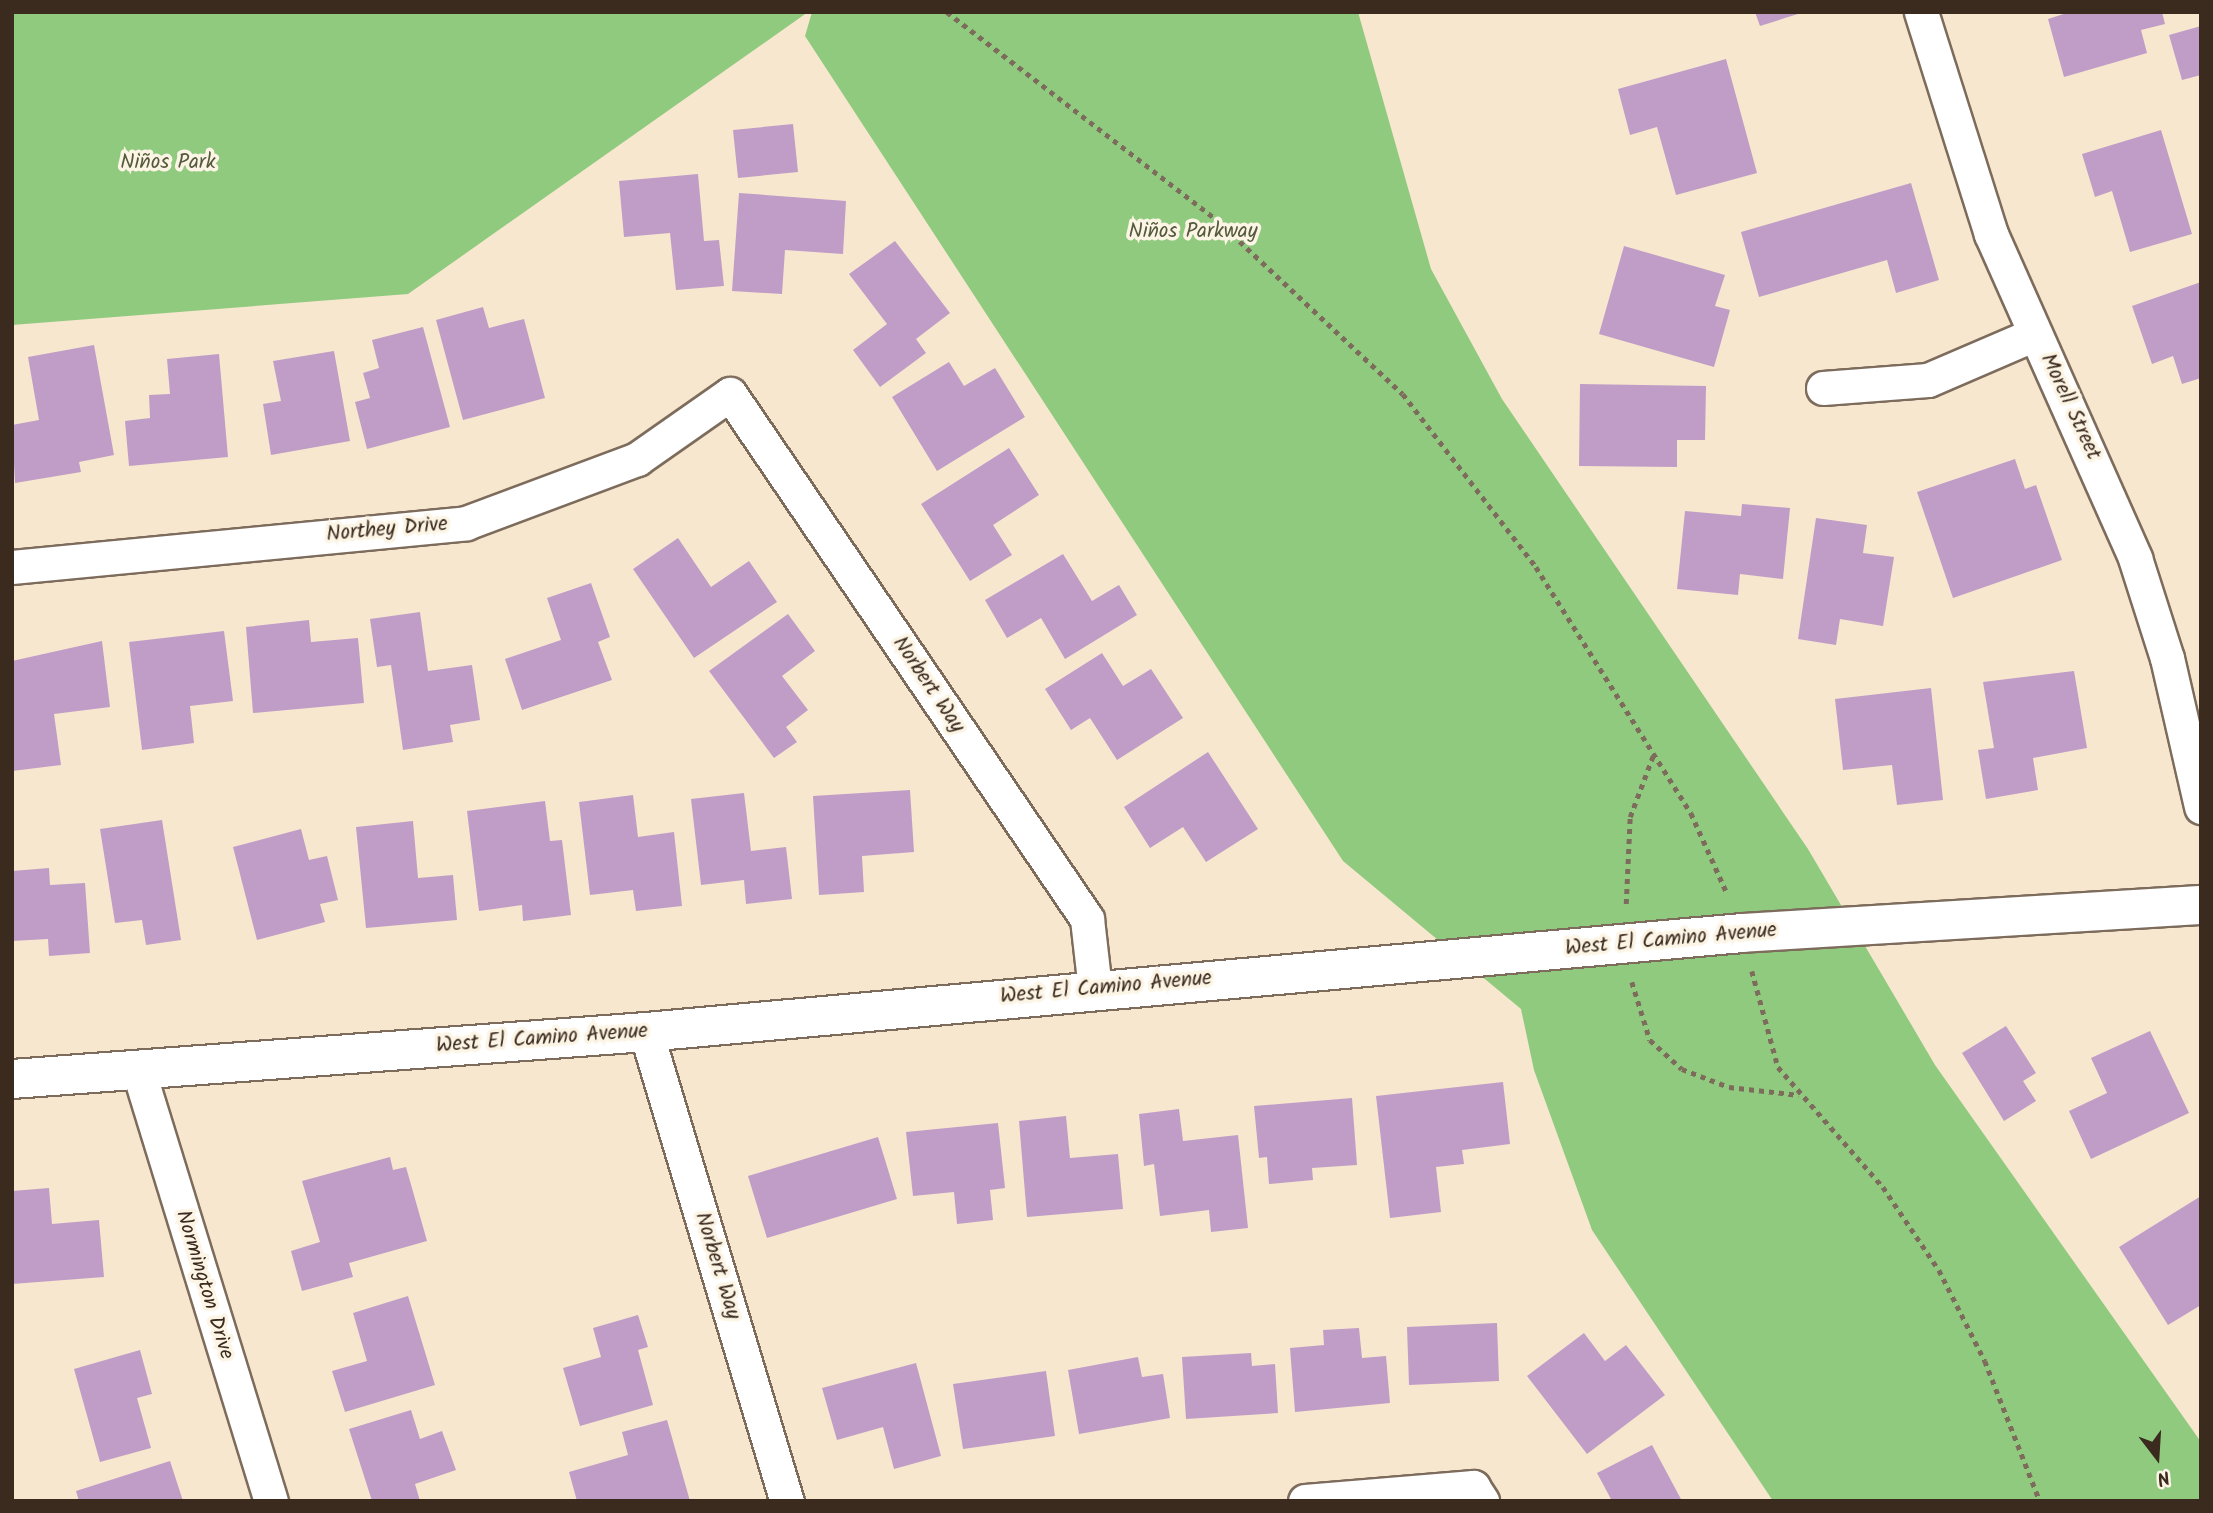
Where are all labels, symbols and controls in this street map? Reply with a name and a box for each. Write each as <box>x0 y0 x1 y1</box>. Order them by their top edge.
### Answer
park label: Niños Park <box>120 150 216 176</box>
park label: Niños Parkway <box>1128 219 1258 245</box>
street label: Morell Street <box>2034 350 2106 464</box>
street label: Northey Drive <box>325 512 449 548</box>
street label: Norbert Way <box>887 632 969 738</box>
street label: West El Camino Avenue <box>1564 918 1778 962</box>
street label: West El Camino Avenue <box>999 966 1213 1010</box>
street label: West El Camino Avenue <box>435 1019 649 1059</box>
street label: Normington Drive <box>169 1207 239 1363</box>
street label: Norbert Way <box>689 1209 745 1323</box>
north arrow <box>2122 1422 2192 1492</box>
text: N <box>2153 1461 2173 1493</box>

